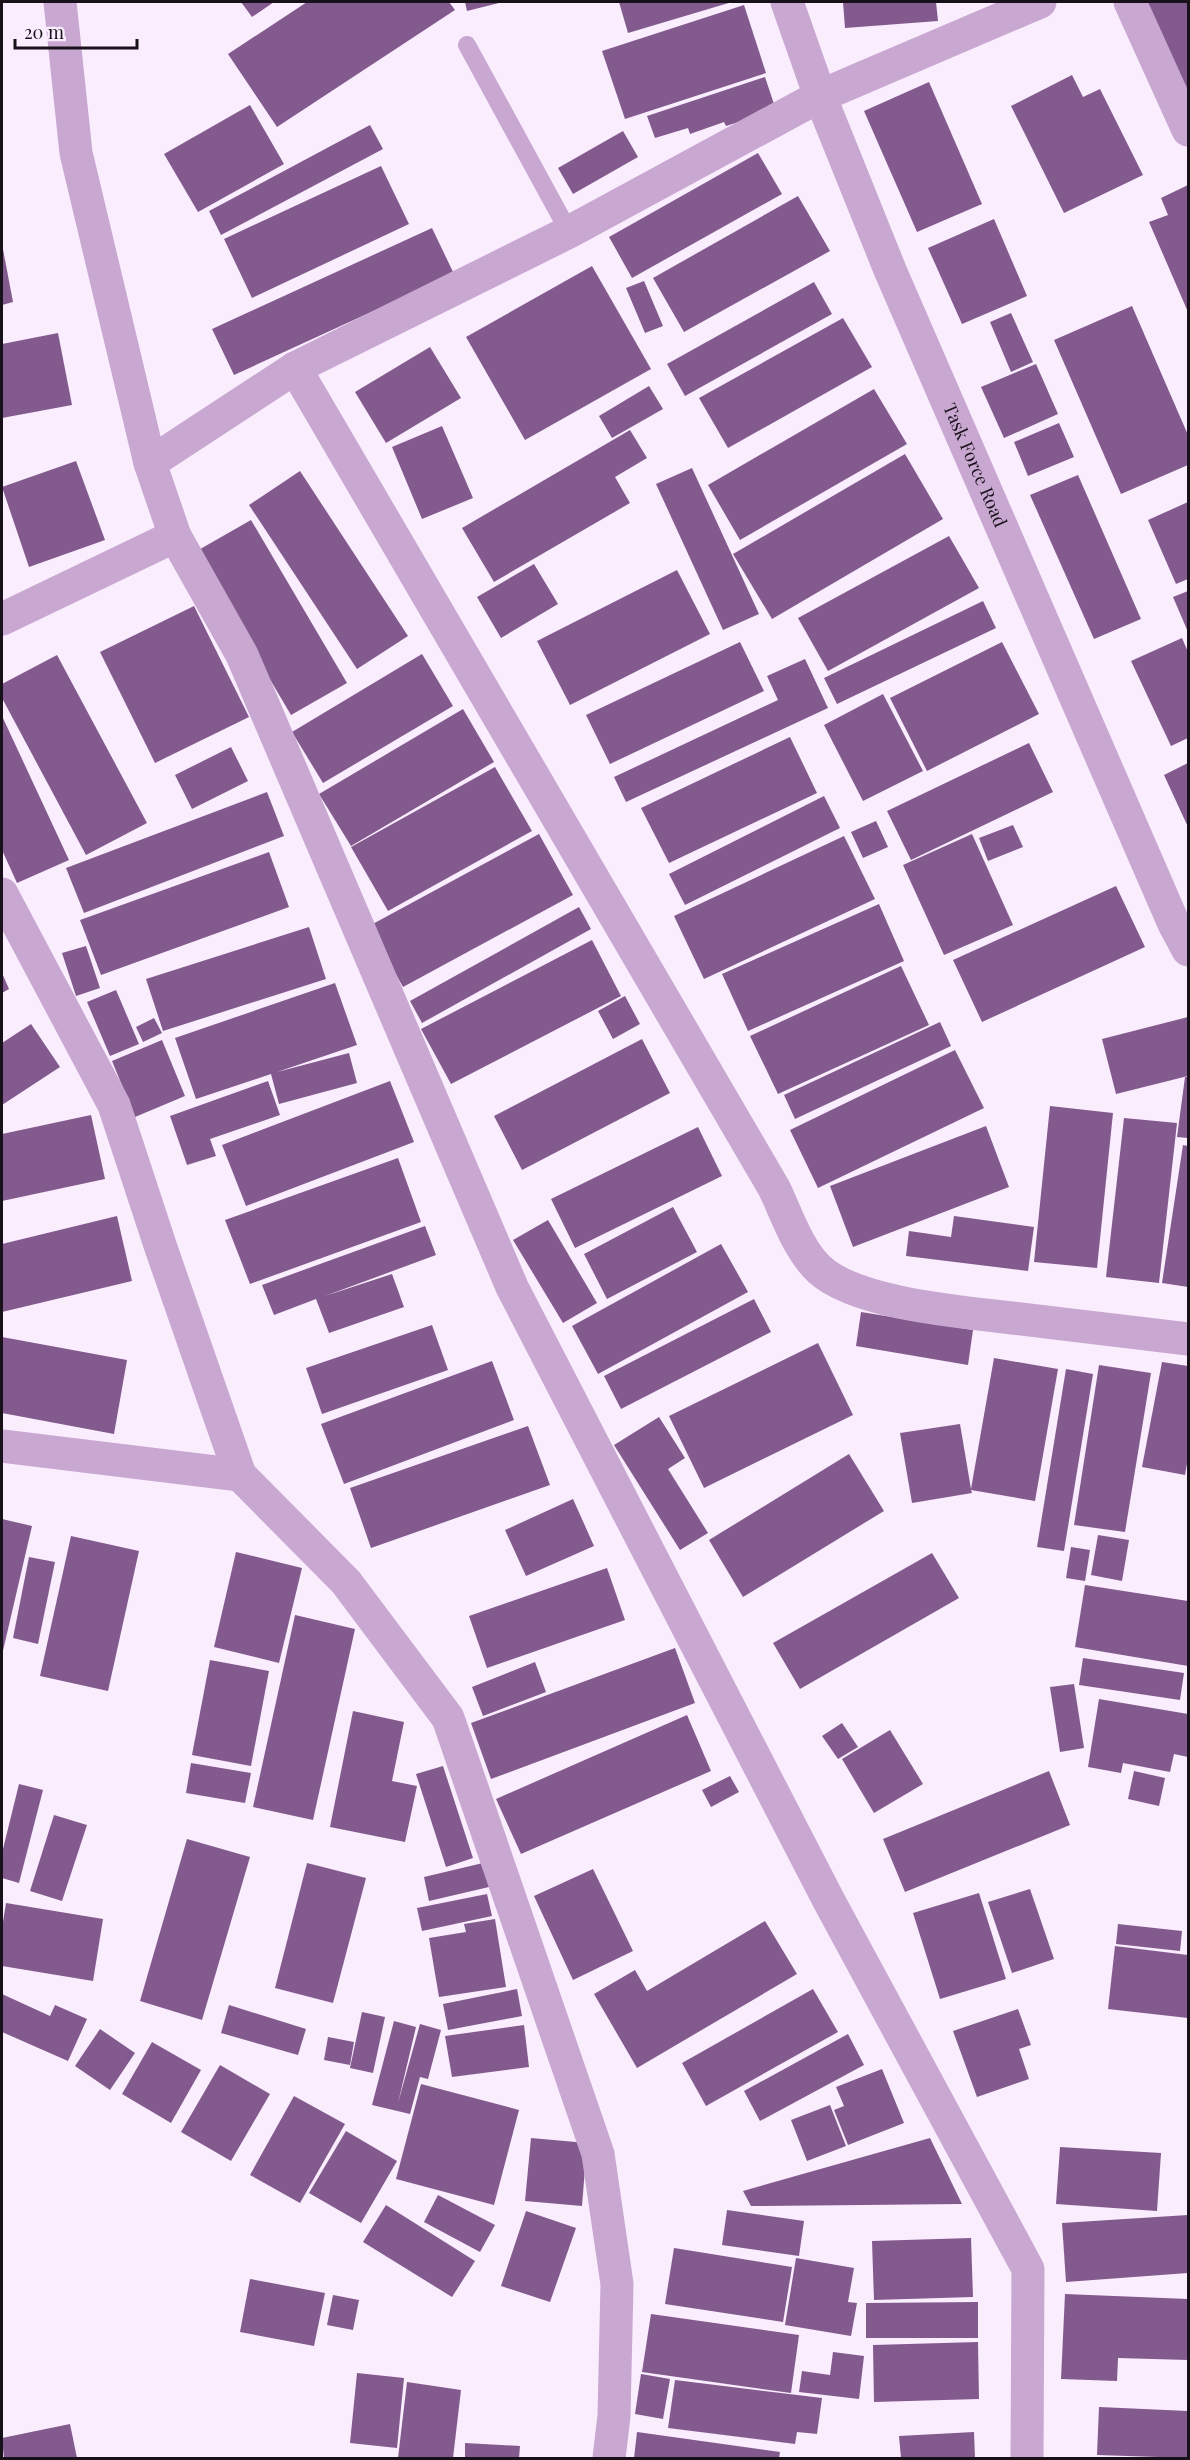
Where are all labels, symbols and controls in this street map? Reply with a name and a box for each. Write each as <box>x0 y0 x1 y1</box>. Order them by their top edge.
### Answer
scale bar <box>15 12 136 50</box>
text: 20 m <box>24 20 64 44</box>
street label: Task Force Road <box>938 399 1013 531</box>

